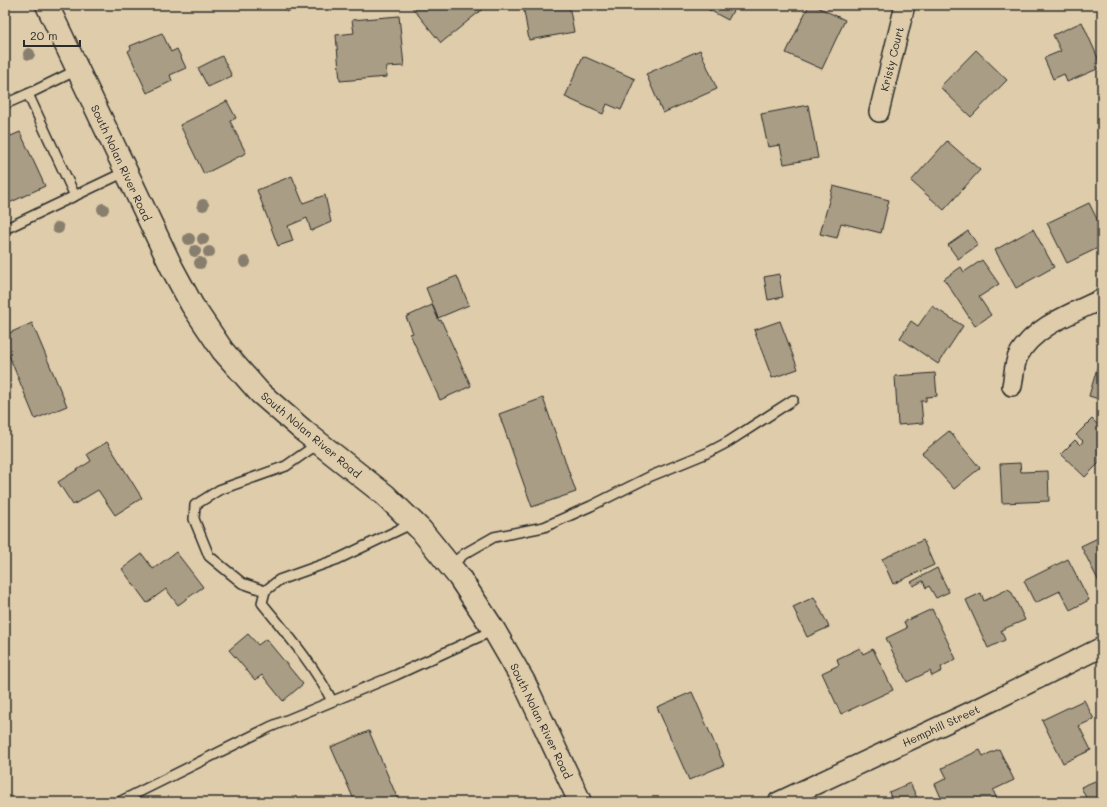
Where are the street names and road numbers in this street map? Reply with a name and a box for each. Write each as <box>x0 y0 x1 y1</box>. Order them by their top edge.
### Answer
street label: Kristy Court <box>876 25 907 93</box>
street label: South Nolan River Road <box>88 102 155 223</box>
street label: South Nolan River Road <box>258 388 365 481</box>
street label: South Nolan River Road <box>507 661 576 781</box>
street label: Hemphill Street <box>900 701 982 750</box>

